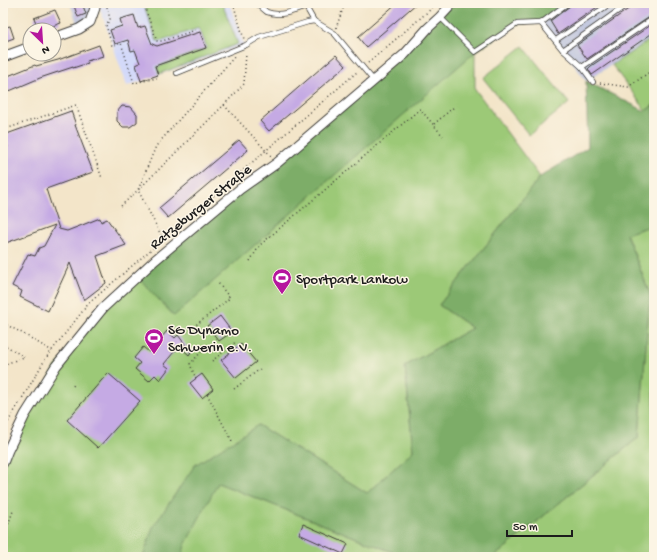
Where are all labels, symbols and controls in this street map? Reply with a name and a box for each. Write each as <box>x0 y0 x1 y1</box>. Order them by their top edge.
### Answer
north arrow <box>22 22 62 62</box>
text: N <box>40 42 51 56</box>
street label: Ratzeburger Straße <box>147 161 256 254</box>
sports icon: Sportpark Lankow <box>271 267 293 295</box>
place label: Sportpark Lankow <box>296 271 408 289</box>
place label: SG Dynamo Schwerin e.V. <box>168 322 252 357</box>
sports icon: SG Dynamo Schwerin e.V. <box>143 327 165 355</box>
scale bar <box>507 512 572 538</box>
text: 50 m <box>513 521 538 535</box>

